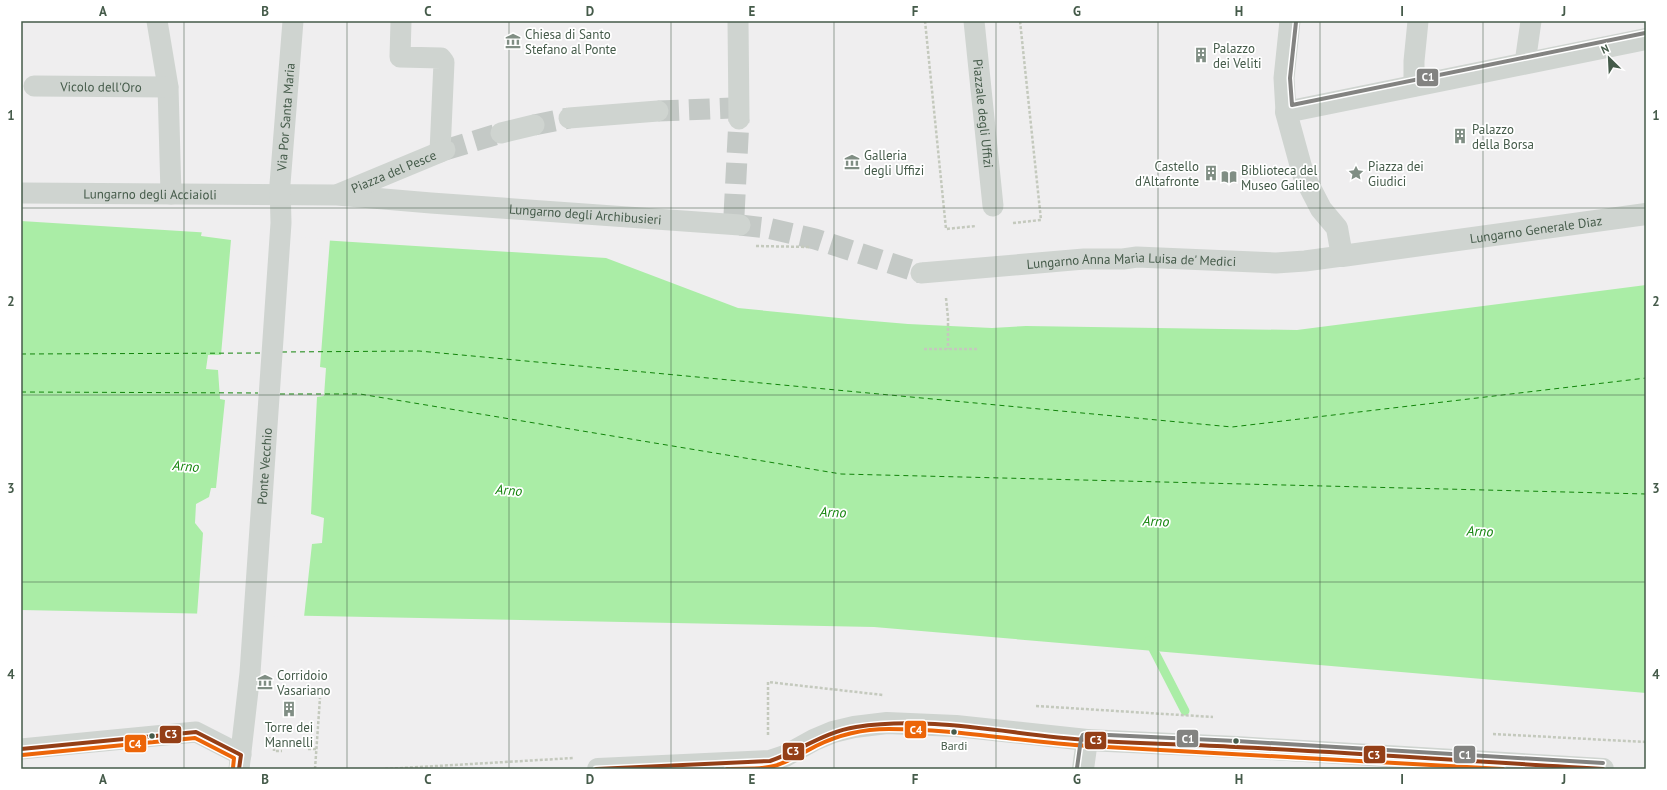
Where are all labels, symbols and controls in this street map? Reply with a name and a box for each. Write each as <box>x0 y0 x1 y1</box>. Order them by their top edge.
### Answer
text: A <box>99 3 107 20</box>
text: B <box>261 3 269 20</box>
text: C <box>424 3 432 20</box>
text: D <box>586 3 594 20</box>
text: E <box>749 3 756 20</box>
text: F <box>912 3 919 20</box>
text: G <box>1073 3 1081 20</box>
text: H <box>1235 3 1243 20</box>
text: I <box>1400 3 1404 20</box>
text: J <box>1561 3 1566 20</box>
place label: Chiesa di Santo Stefano al Ponte <box>525 26 616 58</box>
museum icon: Chiesa di Santo Stefano al Ponte <box>504 32 522 50</box>
north arrow <box>1589 38 1629 78</box>
place label: Palazzo dei Veliti <box>1213 40 1262 72</box>
text: N <box>1599 41 1611 57</box>
building icon: Palazzo dei Veliti <box>1192 46 1210 64</box>
street label: Piazzale degli Uffizi <box>969 58 997 169</box>
street label: Via Por Santa Maria <box>273 62 299 173</box>
line badge: C1 <box>1416 68 1439 87</box>
text: C1 <box>1422 70 1434 84</box>
street label: Vicolo dell'Oro <box>59 78 142 96</box>
text: 1 <box>7 107 15 124</box>
text: 1 <box>1652 107 1660 124</box>
place label: Palazzo della Borsa <box>1472 121 1534 153</box>
building icon: Palazzo della Borsa <box>1451 127 1469 145</box>
street label: Piazza del Pesce <box>349 147 439 197</box>
place label: Galleria degli Uffizi <box>864 147 924 179</box>
museum icon: Galleria degli Uffizi <box>843 153 861 171</box>
place label: Castello d'Altafronte <box>1135 158 1199 190</box>
place label: Piazza dei Giudici <box>1368 158 1424 190</box>
place label: Biblioteca del Museo Galileo <box>1241 162 1320 194</box>
building icon: Castello d'Altafronte <box>1202 164 1220 182</box>
place icon: Piazza dei Giudici <box>1347 164 1365 182</box>
library icon: Biblioteca del Museo Galileo <box>1220 168 1238 186</box>
street label: Lungarno degli Acciaioli <box>83 185 217 203</box>
street label: Lungarno degli Archibusieri <box>508 201 662 228</box>
street label: Lungarno Generale Diaz <box>1469 212 1603 247</box>
street label: Lungarno Anna Maria Luisa de' Medici <box>1026 249 1236 273</box>
text: 2 <box>7 293 15 310</box>
text: 2 <box>1652 293 1660 310</box>
street label: Ponte Vecchio <box>254 427 276 505</box>
water label: Arno <box>171 456 200 476</box>
text: 3 <box>7 480 15 497</box>
water label: Arno <box>494 480 523 500</box>
text: 3 <box>1652 480 1660 497</box>
water label: Arno <box>818 503 847 521</box>
water label: Arno <box>1141 512 1170 530</box>
water label: Arno <box>1465 522 1494 540</box>
text: 4 <box>7 666 15 683</box>
text: 4 <box>1652 666 1660 683</box>
place label: Corridoio Vasariano <box>276 667 331 699</box>
museum icon: Corridoio Vasariano <box>256 673 274 691</box>
building icon: Torre dei Mannelli <box>280 700 298 718</box>
place label: Torre dei Mannelli <box>265 719 313 751</box>
line badge: C4 <box>904 720 927 739</box>
text: C4 <box>910 723 923 737</box>
line badge: C3 <box>159 725 182 744</box>
text: C3 <box>165 727 177 741</box>
marker: Bardi <box>949 727 959 737</box>
line badge: C1 <box>1176 729 1199 748</box>
unlabelled marker <box>147 731 157 741</box>
line badge: C3 <box>1084 731 1107 750</box>
text: C1 <box>1182 732 1194 746</box>
text: C3 <box>1090 733 1102 747</box>
line badge: C4 <box>124 734 147 753</box>
unlabelled marker <box>1231 736 1241 746</box>
text: C4 <box>129 737 142 751</box>
place label: Bardi <box>941 738 967 753</box>
line badge: C3 <box>782 742 805 761</box>
text: C3 <box>787 744 799 758</box>
line badge: C3 <box>1363 745 1386 764</box>
line badge: C1 <box>1453 745 1476 764</box>
text: C3 <box>1368 748 1380 762</box>
text: C1 <box>1459 748 1471 762</box>
text: A <box>99 771 107 788</box>
text: B <box>261 771 269 788</box>
text: C <box>424 771 432 788</box>
text: D <box>586 771 594 788</box>
text: E <box>749 771 756 788</box>
text: F <box>912 771 919 788</box>
text: G <box>1073 771 1081 788</box>
text: H <box>1235 771 1243 788</box>
text: I <box>1400 771 1404 788</box>
text: J <box>1561 771 1566 788</box>

